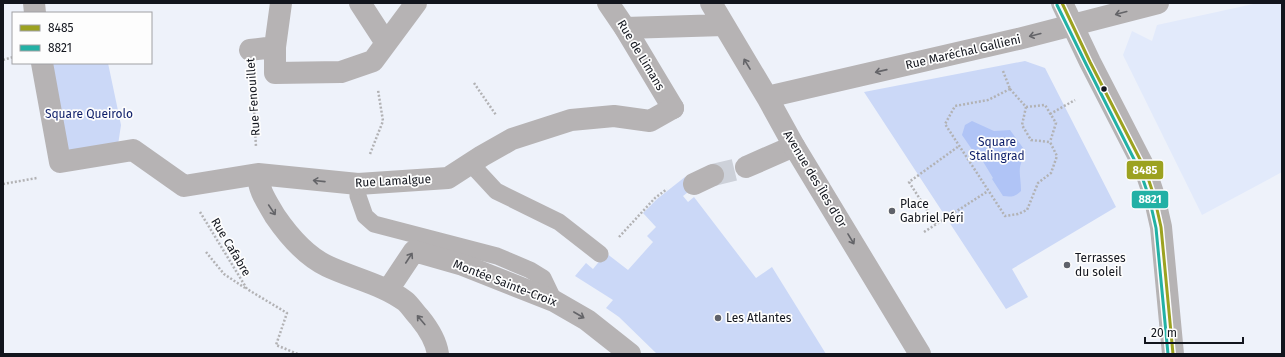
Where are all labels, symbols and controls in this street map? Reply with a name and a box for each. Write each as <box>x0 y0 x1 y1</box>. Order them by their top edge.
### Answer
one-way arrow <box>1114 10 1127 17</box>
legend <box>12 12 152 64</box>
street label: Rue de Limans <box>614 17 668 93</box>
text: 8485 <box>48 21 74 35</box>
street label: Rue Maréchal Gallieni <box>904 32 1022 72</box>
one-way arrow <box>1029 32 1042 39</box>
text: 8821 <box>48 41 72 55</box>
street label: Rue Fenouillet <box>243 57 263 137</box>
one-way arrow <box>743 58 751 70</box>
one-way arrow <box>875 67 888 75</box>
unlabelled marker <box>1099 84 1109 94</box>
park label: Square Queirolo <box>45 107 133 121</box>
street label: Avenue des Îles d'Or <box>781 127 851 230</box>
park label: Square Stalingrad <box>969 135 1025 163</box>
line badge: 8485 <box>1126 160 1164 180</box>
text: 8485 <box>1133 164 1158 177</box>
street label: Rue Lamalgue <box>355 172 431 190</box>
one-way arrow <box>313 177 326 184</box>
line badge: 8821 <box>1131 190 1169 209</box>
text: 8821 <box>1138 193 1162 206</box>
place label: Place Gabriel Péri <box>900 197 964 225</box>
one-way arrow <box>268 204 276 216</box>
marker: Place Gabriel Péri <box>887 206 897 216</box>
street label: Rue Cafabre <box>208 215 254 279</box>
one-way arrow <box>847 233 855 245</box>
place label: Terrasses du soleil <box>1075 251 1126 279</box>
one-way arrow <box>405 253 413 264</box>
street label: Montée Sainte-Croix <box>451 257 559 309</box>
marker: Terrasses du soleil <box>1062 260 1072 270</box>
place label: Les Atlantes <box>726 311 792 325</box>
one-way arrow <box>573 312 585 320</box>
marker: Les Atlantes <box>713 313 723 323</box>
one-way arrow <box>417 314 426 325</box>
scale bar <box>1145 319 1243 345</box>
text: 20 m <box>1151 326 1177 340</box>

